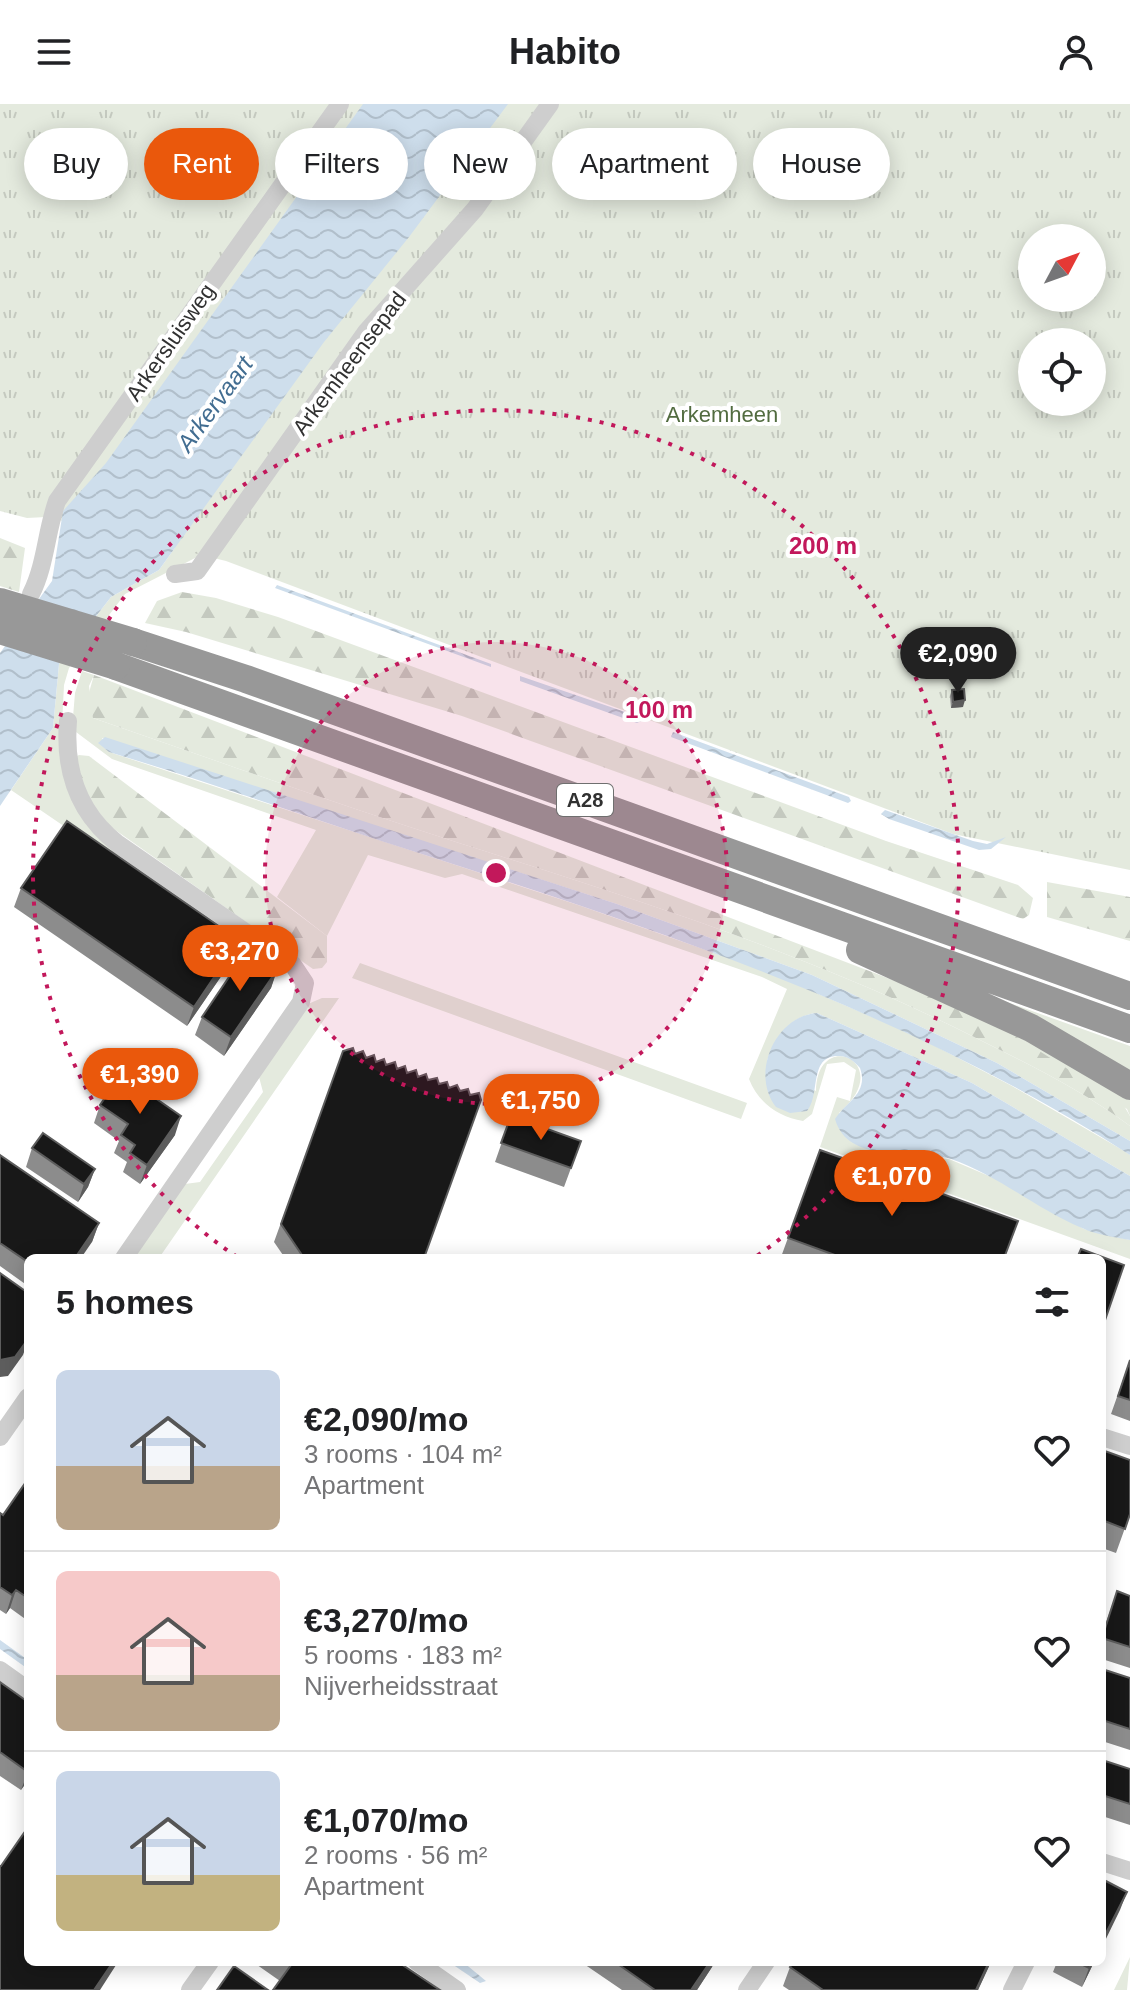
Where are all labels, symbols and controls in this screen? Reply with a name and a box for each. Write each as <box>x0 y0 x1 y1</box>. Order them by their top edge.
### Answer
icon: menu <box>32 30 76 74</box>
icon: person <box>1054 30 1098 74</box>
text: Habito <box>509 31 621 72</box>
chip: Buy <box>24 128 128 200</box>
chip: Rent <box>144 128 259 200</box>
chip: Filters <box>275 128 408 200</box>
chip: New <box>424 128 536 200</box>
chip: Apartment <box>552 128 737 200</box>
chip: House <box>753 128 890 200</box>
north arrow <box>1018 224 1106 312</box>
map controls <box>1018 224 1106 416</box>
street label: Arkersluisweg <box>121 279 220 406</box>
street label: Arkemheensepad <box>288 287 411 440</box>
button: locate <box>1018 328 1106 416</box>
water label: Arkervaart <box>170 350 259 458</box>
park label: Arkemheen <box>666 402 778 427</box>
text: 200 m <box>789 532 857 559</box>
pin: €2,090 <box>893 627 1023 695</box>
text: €2,090 <box>918 638 998 668</box>
text: 100 m <box>625 696 693 723</box>
road number: A28 <box>557 784 613 816</box>
centre of rings <box>482 859 510 887</box>
pin: €3,270 <box>175 925 305 993</box>
text: €3,270 <box>200 936 280 966</box>
pin: €1,390 <box>75 1048 205 1116</box>
text: €1,390 <box>100 1059 180 1089</box>
pin: €1,750 <box>476 1074 606 1142</box>
text: €1,750 <box>501 1085 581 1115</box>
pin: €1,070 <box>827 1150 957 1218</box>
text: €1,070 <box>852 1161 932 1191</box>
icon: filters <box>1030 1280 1074 1324</box>
text: 5 homes <box>56 1283 194 1321</box>
text: €2,090/mo <box>304 1400 468 1438</box>
icon: home <box>120 1402 216 1498</box>
icon: heart <box>1030 1428 1074 1472</box>
text: 3 rooms · 104 m² <box>304 1439 502 1469</box>
text: Apartment <box>304 1470 424 1500</box>
text: €3,270/mo <box>304 1601 468 1639</box>
icon: home <box>120 1603 216 1699</box>
icon: heart <box>1030 1629 1074 1673</box>
text: 5 rooms · 183 m² <box>304 1640 502 1670</box>
text: Nijverheidsstraat <box>304 1671 498 1701</box>
text: €1,070/mo <box>304 1801 468 1839</box>
icon: home <box>120 1803 216 1899</box>
icon: heart <box>1030 1829 1074 1873</box>
text: 2 rooms · 56 m² <box>304 1840 488 1870</box>
text: Apartment <box>304 1871 424 1901</box>

